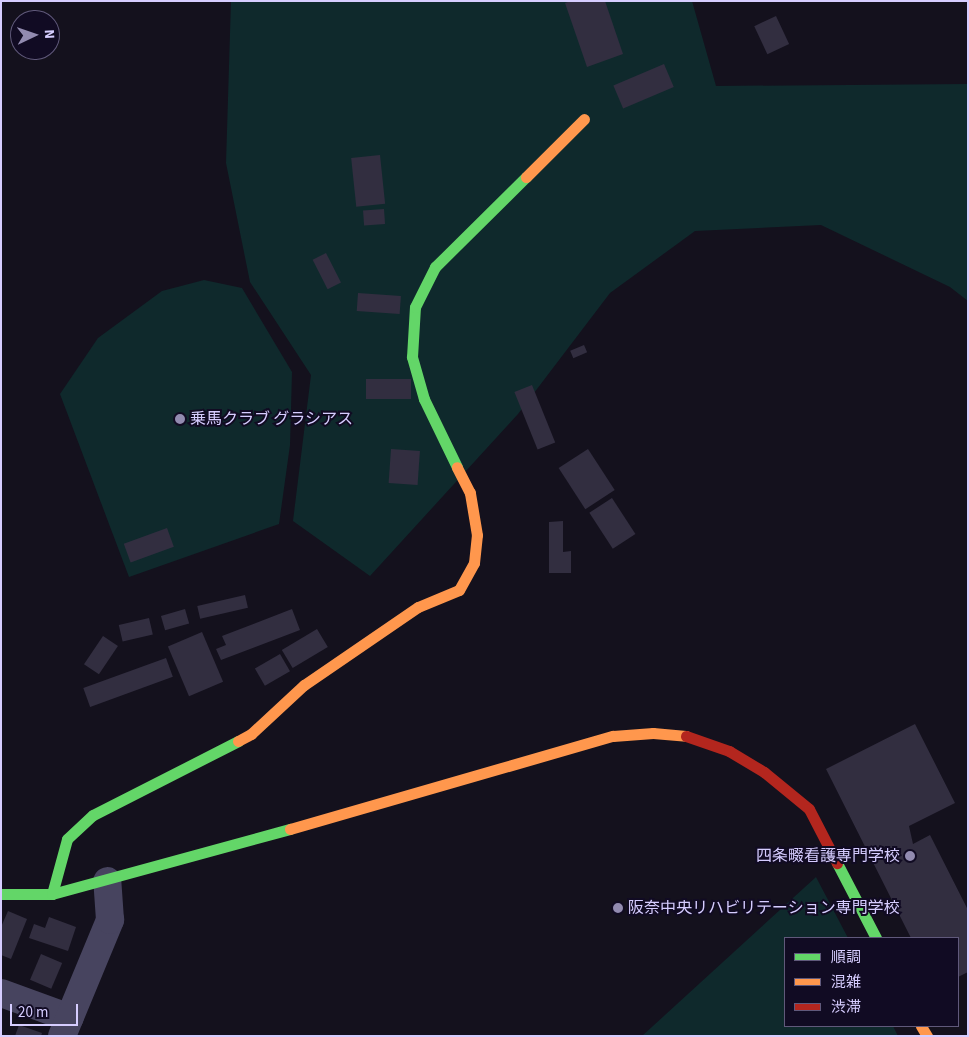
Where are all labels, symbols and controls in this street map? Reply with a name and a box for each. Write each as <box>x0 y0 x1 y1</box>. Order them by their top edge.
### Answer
north arrow <box>10 10 60 60</box>
text: N <box>39 29 59 39</box>
place label: 乗馬クラブ グラシアス <box>190 409 353 429</box>
marker: 乗馬クラブ グラシアス <box>174 413 186 425</box>
place label: 四条畷看護専門学校 <box>756 846 900 866</box>
marker: 四条畷看護専門学校 <box>904 850 916 862</box>
place label: 阪奈中央リハビリテーション専門学校 <box>628 898 900 918</box>
marker: 阪奈中央リハビリテーション専門学校 <box>612 902 624 914</box>
legend <box>784 937 959 1027</box>
text: 順調 <box>831 947 861 968</box>
text: 混雑 <box>831 972 861 993</box>
scale bar <box>12 994 80 1026</box>
text: 渋滞 <box>831 997 861 1018</box>
text: 20 m <box>18 1002 48 1023</box>

